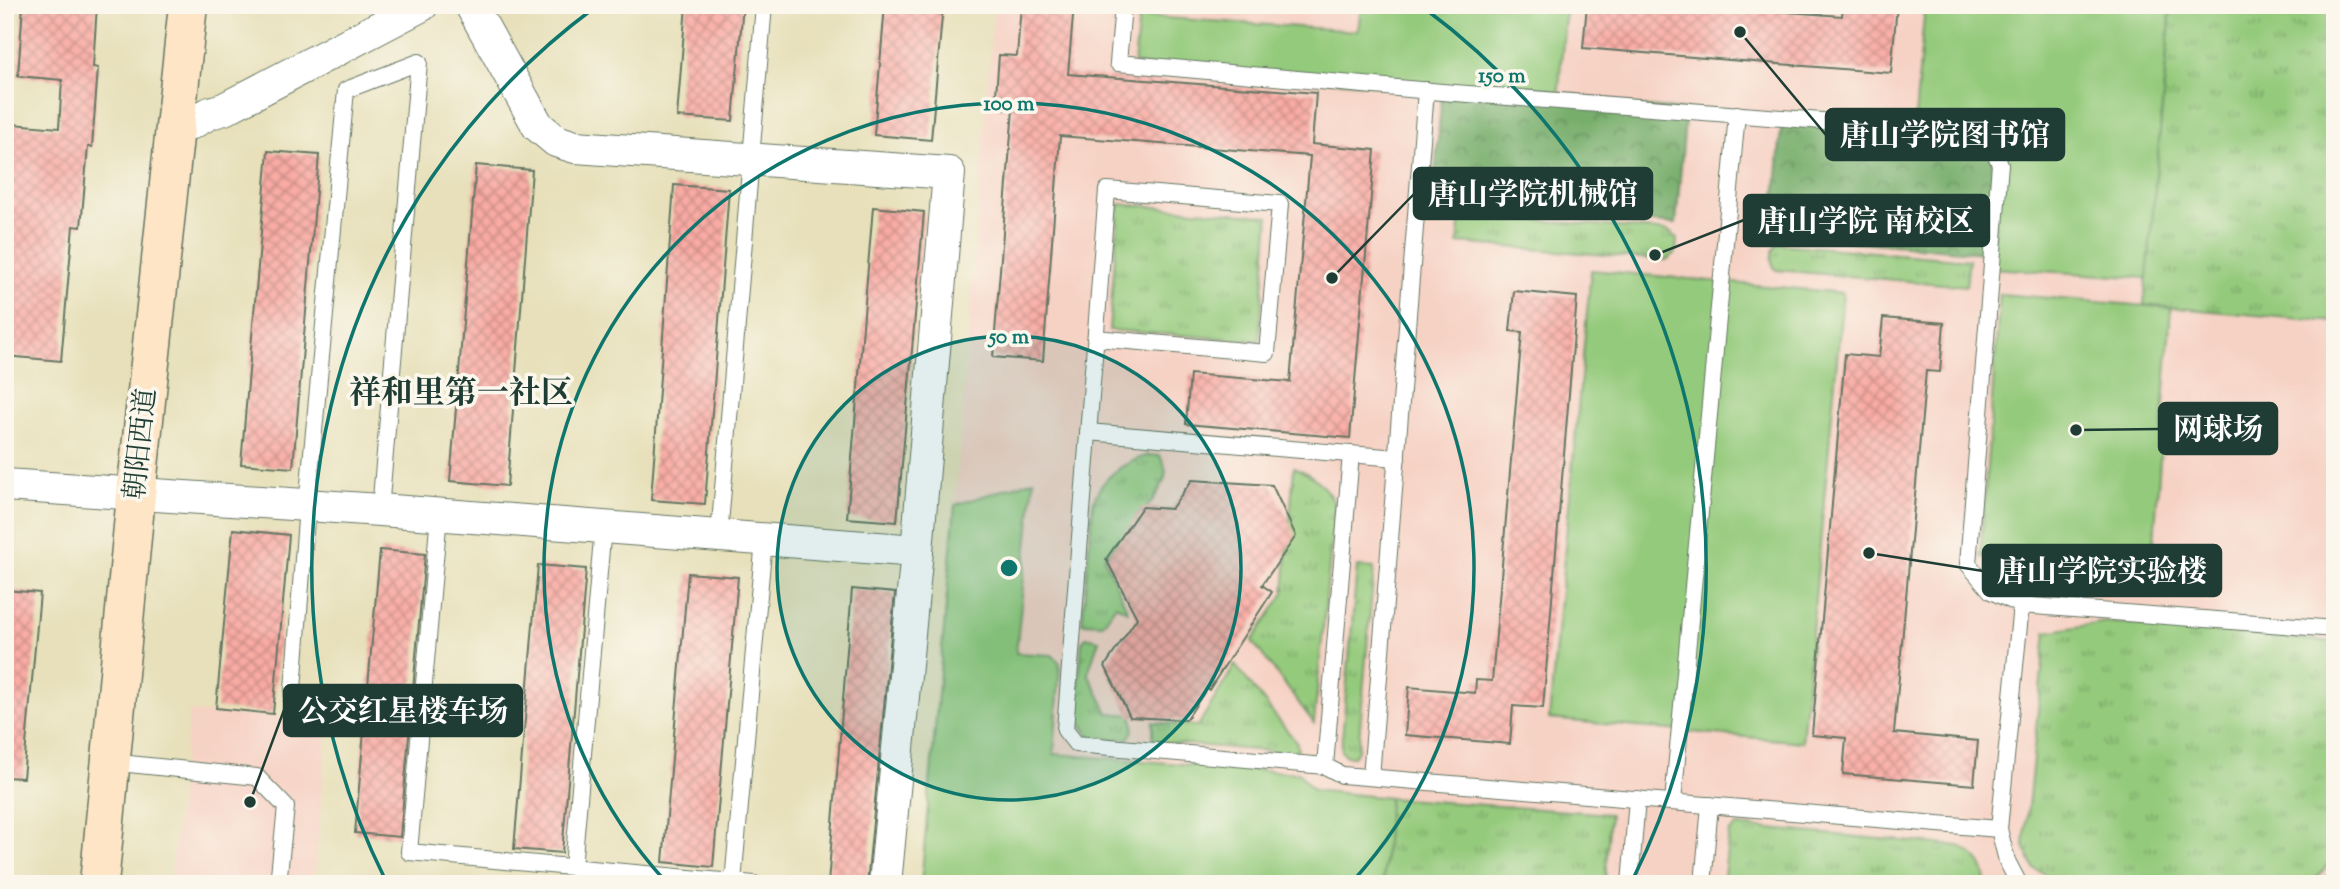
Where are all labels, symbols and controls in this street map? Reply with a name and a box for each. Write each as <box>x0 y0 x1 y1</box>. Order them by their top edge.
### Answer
text: 150 m <box>1478 62 1526 92</box>
text: 100 m <box>984 90 1035 120</box>
callout: 唐山学院图书馆 <box>1826 109 2064 160</box>
text: 唐山学院图书馆 <box>1840 116 2050 159</box>
callout: 唐山学院机械馆 <box>1414 168 1652 219</box>
text: 唐山学院机械馆 <box>1428 175 1638 218</box>
callout: 唐山学院 南校区 <box>1744 195 1989 246</box>
text: 唐山学院 南校区 <box>1758 202 1974 245</box>
text: 50 m <box>987 323 1030 353</box>
district label: 祥和里第一社区 <box>349 372 573 418</box>
street label: 朝阳西道 <box>116 386 168 502</box>
callout: 网球场 <box>2159 403 2277 454</box>
text: 网球场 <box>2173 410 2263 453</box>
callout: 唐山学院实验楼 <box>1983 545 2221 596</box>
text: 唐山学院实验楼 <box>1997 552 2207 595</box>
centre of rings <box>997 556 1021 580</box>
callout: 公交红星楼车场 <box>284 685 522 736</box>
text: 公交红星楼车场 <box>298 692 508 735</box>

